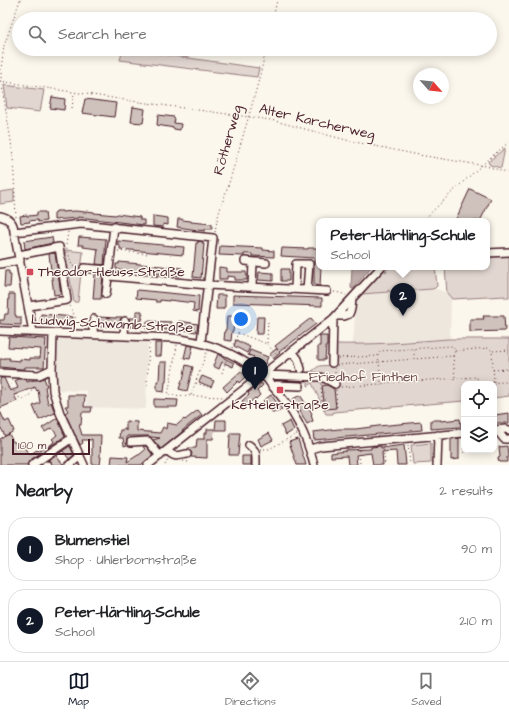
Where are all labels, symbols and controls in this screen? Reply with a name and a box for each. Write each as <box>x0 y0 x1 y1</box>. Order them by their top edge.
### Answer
search box <box>12 12 497 56</box>
icon: search <box>26 23 48 45</box>
text: Search here <box>58 24 147 45</box>
north arrow <box>413 68 449 104</box>
street label: Alter Karcherweg <box>257 99 377 145</box>
street label: Rötherweg <box>208 103 248 177</box>
popup <box>316 218 490 270</box>
text: Peter-Härtling-Schule <box>330 225 476 246</box>
text: School <box>330 246 370 264</box>
place label: Theodor-Heuss-Straße <box>38 262 185 282</box>
marker: Theodor-Heuss-Straße <box>25 267 35 277</box>
pin: 2 <box>390 283 416 316</box>
your location <box>231 309 251 329</box>
street label: Ludwig-Schwamb-Straße <box>30 310 194 338</box>
pin: 1 <box>242 357 268 390</box>
park label: Friedhof Finthen <box>309 367 418 387</box>
map controls <box>461 381 497 453</box>
button: locate <box>461 381 497 417</box>
marker: Kettelerstraße <box>275 385 285 395</box>
place label: Kettelerstraße <box>231 395 329 415</box>
button: layers <box>461 417 497 453</box>
scale bar <box>12 437 90 456</box>
text: 100 m <box>18 438 46 453</box>
text: Nearby <box>16 479 73 503</box>
text: 2 results <box>439 482 493 500</box>
text: Blumenstiel <box>55 530 129 551</box>
text: 1 <box>29 540 31 558</box>
text: 90 m <box>461 540 492 558</box>
text: Shop · Uhlerbornstraße <box>55 551 197 569</box>
text: Peter-Härtling-Schule <box>55 602 200 623</box>
text: 2 <box>26 612 34 630</box>
text: 210 m <box>459 612 492 630</box>
text: School <box>55 623 95 641</box>
tab: Map <box>68 670 90 709</box>
tab: Directions <box>225 670 276 709</box>
tab: Saved <box>411 670 441 709</box>

